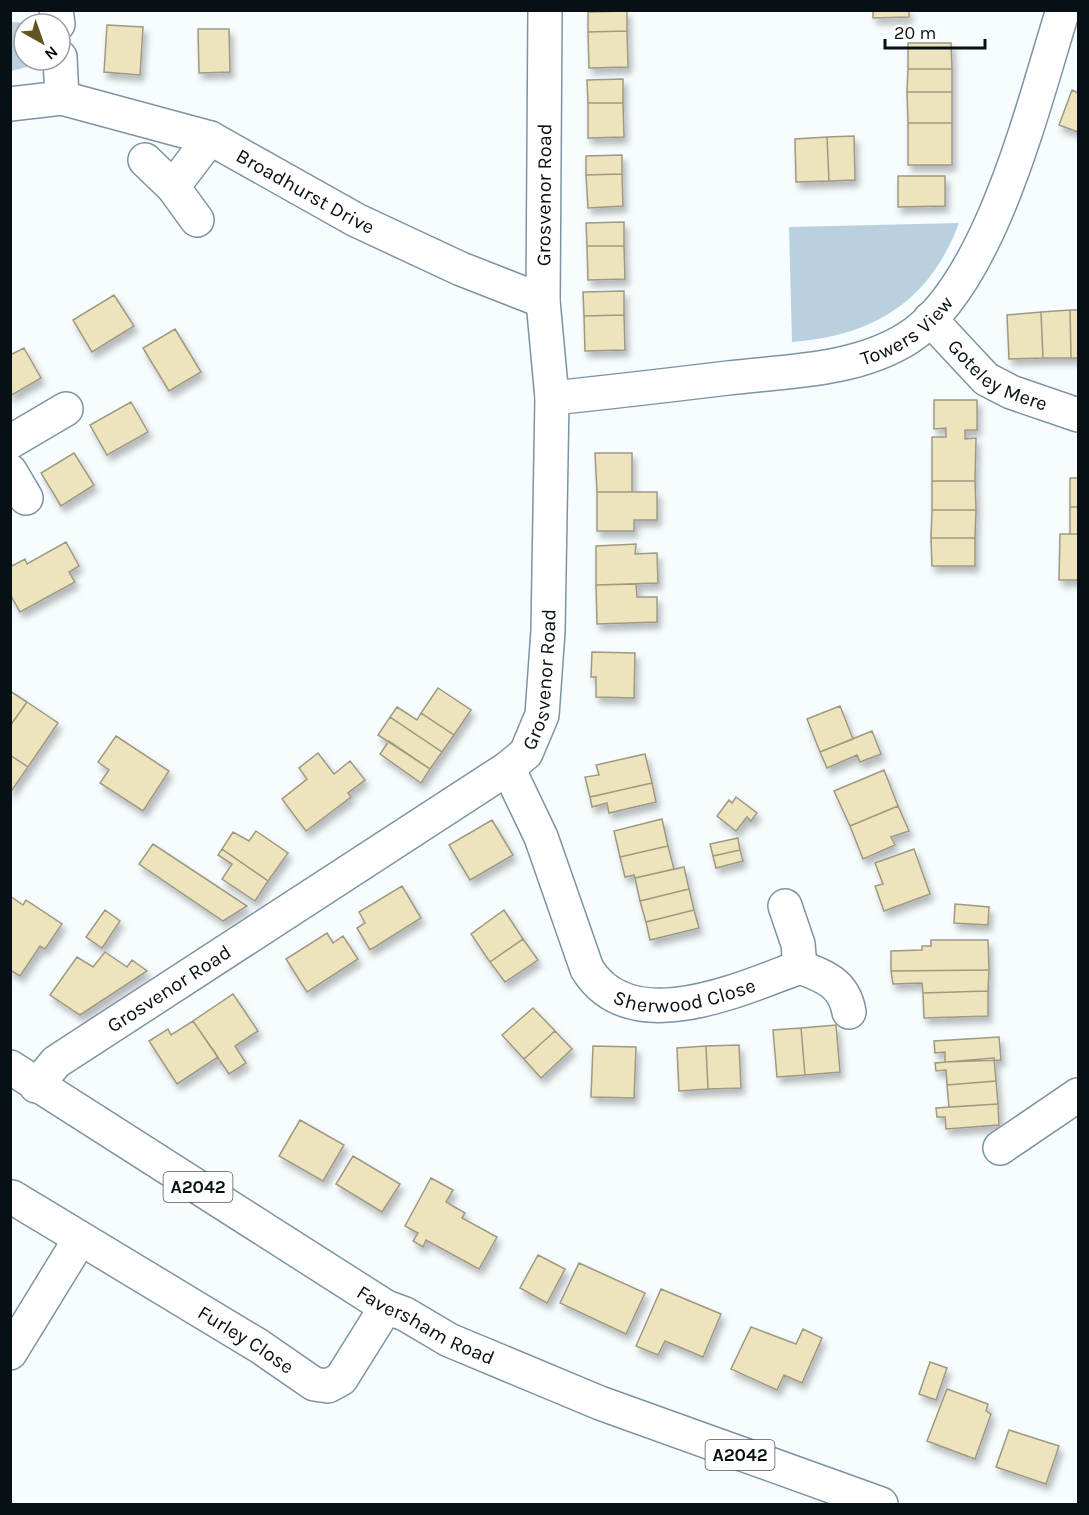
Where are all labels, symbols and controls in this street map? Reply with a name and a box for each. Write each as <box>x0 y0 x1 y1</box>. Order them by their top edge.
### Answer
north arrow <box>12 12 72 72</box>
scale bar <box>885 12 986 50</box>
text: 20 m <box>894 22 936 44</box>
text: N <box>41 42 62 64</box>
street label: Grosvenor Road <box>532 123 556 266</box>
street label: Broadhurst Drive <box>232 144 378 239</box>
street label: Towers View <box>858 291 958 370</box>
street label: Goteley Mere <box>943 334 1051 415</box>
street label: Grosvenor Road <box>517 609 560 753</box>
street label: Grosvenor Road <box>103 940 235 1037</box>
street label: Sherwood Close <box>610 973 758 1017</box>
road number: A2042 <box>164 1172 232 1202</box>
street label: Faversham Road <box>353 1280 498 1369</box>
street label: Furley Close <box>194 1301 298 1378</box>
road number: A2042 <box>706 1440 774 1470</box>

